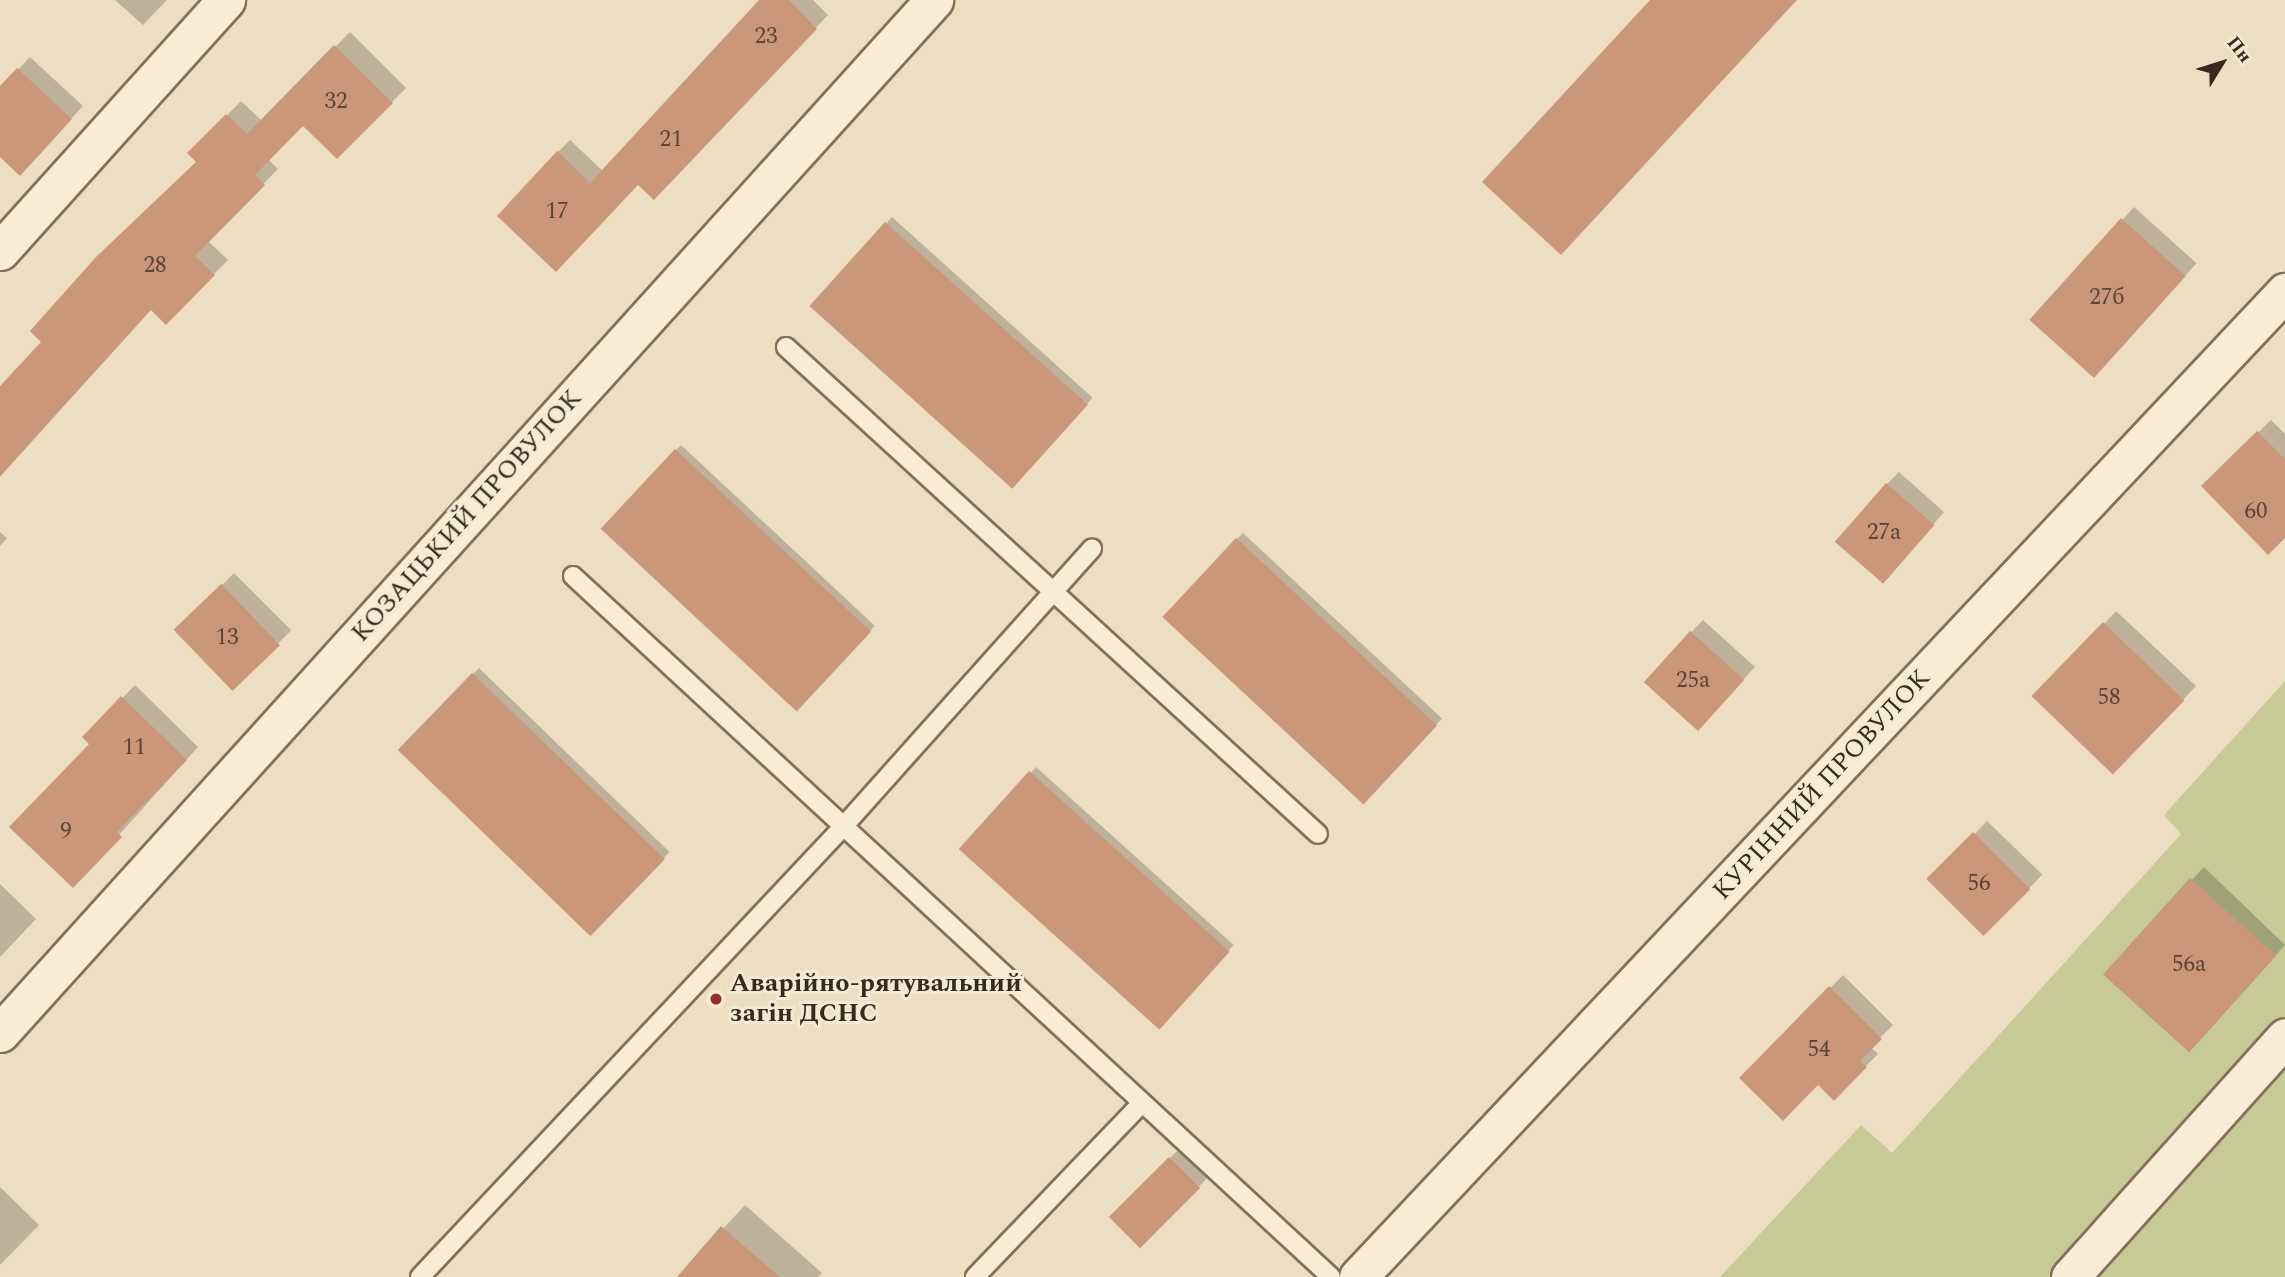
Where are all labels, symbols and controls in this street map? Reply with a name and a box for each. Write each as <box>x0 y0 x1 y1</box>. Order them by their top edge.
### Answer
house number: 23 <box>755 23 777 51</box>
north arrow <box>2187 28 2257 98</box>
text: Пн <box>2219 30 2259 69</box>
house number: 32 <box>325 88 347 116</box>
house number: 21 <box>660 126 682 154</box>
house number: 17 <box>546 198 568 226</box>
house number: 28 <box>144 252 166 280</box>
house number: 27б <box>2089 284 2125 312</box>
street label: КОЗАЦЬКИЙ ПРОВУЛОК <box>345 383 589 649</box>
house number: 60 <box>2245 498 2267 526</box>
house number: 27а <box>1867 519 1901 547</box>
house number: 13 <box>216 624 238 652</box>
street label: КУРІННИЙ ПРОВУЛОК <box>1707 663 1937 907</box>
house number: 25а <box>1676 667 1710 695</box>
house number: 58 <box>2098 684 2120 712</box>
house number: 11 <box>123 734 145 762</box>
house number: 9 <box>60 818 72 846</box>
house number: 56 <box>1968 870 1990 898</box>
house number: 56а <box>2172 951 2206 979</box>
place label: Аварійно-рятувальний загін ДСНС <box>730 968 1022 1030</box>
marker: Аварійно-рятувальний загін ДСНС <box>708 991 724 1007</box>
house number: 54 <box>1808 1036 1830 1064</box>

